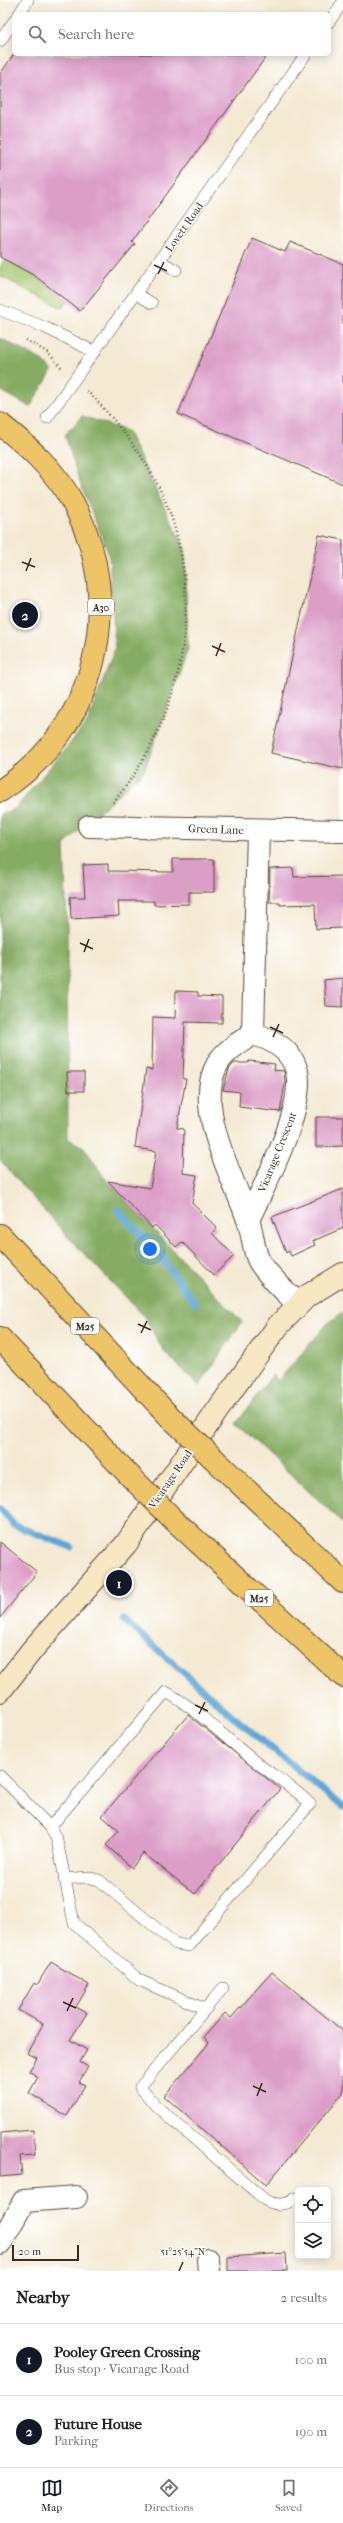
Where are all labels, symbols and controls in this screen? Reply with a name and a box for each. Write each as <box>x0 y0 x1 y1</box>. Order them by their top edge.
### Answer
search box <box>12 12 331 56</box>
icon: search <box>26 23 48 45</box>
text: Search here <box>58 25 134 43</box>
street label: Lovett Road <box>163 199 207 255</box>
road number: A30 <box>88 599 114 615</box>
pin: 2 <box>12 600 38 630</box>
street label: Green Lane <box>188 822 245 837</box>
street label: Vicarage Crescent <box>255 1110 300 1195</box>
your location <box>140 1239 160 1259</box>
road number: M25 <box>71 1318 99 1334</box>
street label: Vicarage Road <box>145 1447 195 1512</box>
pin: 1 <box>106 1568 132 1598</box>
road number: M25 <box>245 1590 273 1606</box>
map controls <box>295 2187 331 2259</box>
button: locate <box>295 2187 331 2223</box>
button: layers <box>295 2223 331 2259</box>
scale bar <box>12 2243 79 2262</box>
text: 20 m <box>18 2245 41 2258</box>
text: 51°25'54"N <box>161 2246 206 2258</box>
text: Nearby <box>16 2287 70 2307</box>
text: 2 results <box>281 2290 327 2305</box>
text: Pooley Green Crossing <box>54 2343 200 2361</box>
text: 1 <box>27 2352 31 2367</box>
text: 100 m <box>294 2352 327 2367</box>
text: Bus stop · Vicarage Road <box>54 2361 189 2376</box>
text: Future House <box>54 2415 142 2433</box>
text: 2 <box>26 2424 32 2439</box>
text: 190 m <box>295 2424 327 2439</box>
text: Parking <box>54 2433 98 2448</box>
tab: Map <box>41 2477 63 2514</box>
tab: Directions <box>144 2477 194 2514</box>
tab: Saved <box>275 2477 302 2514</box>

